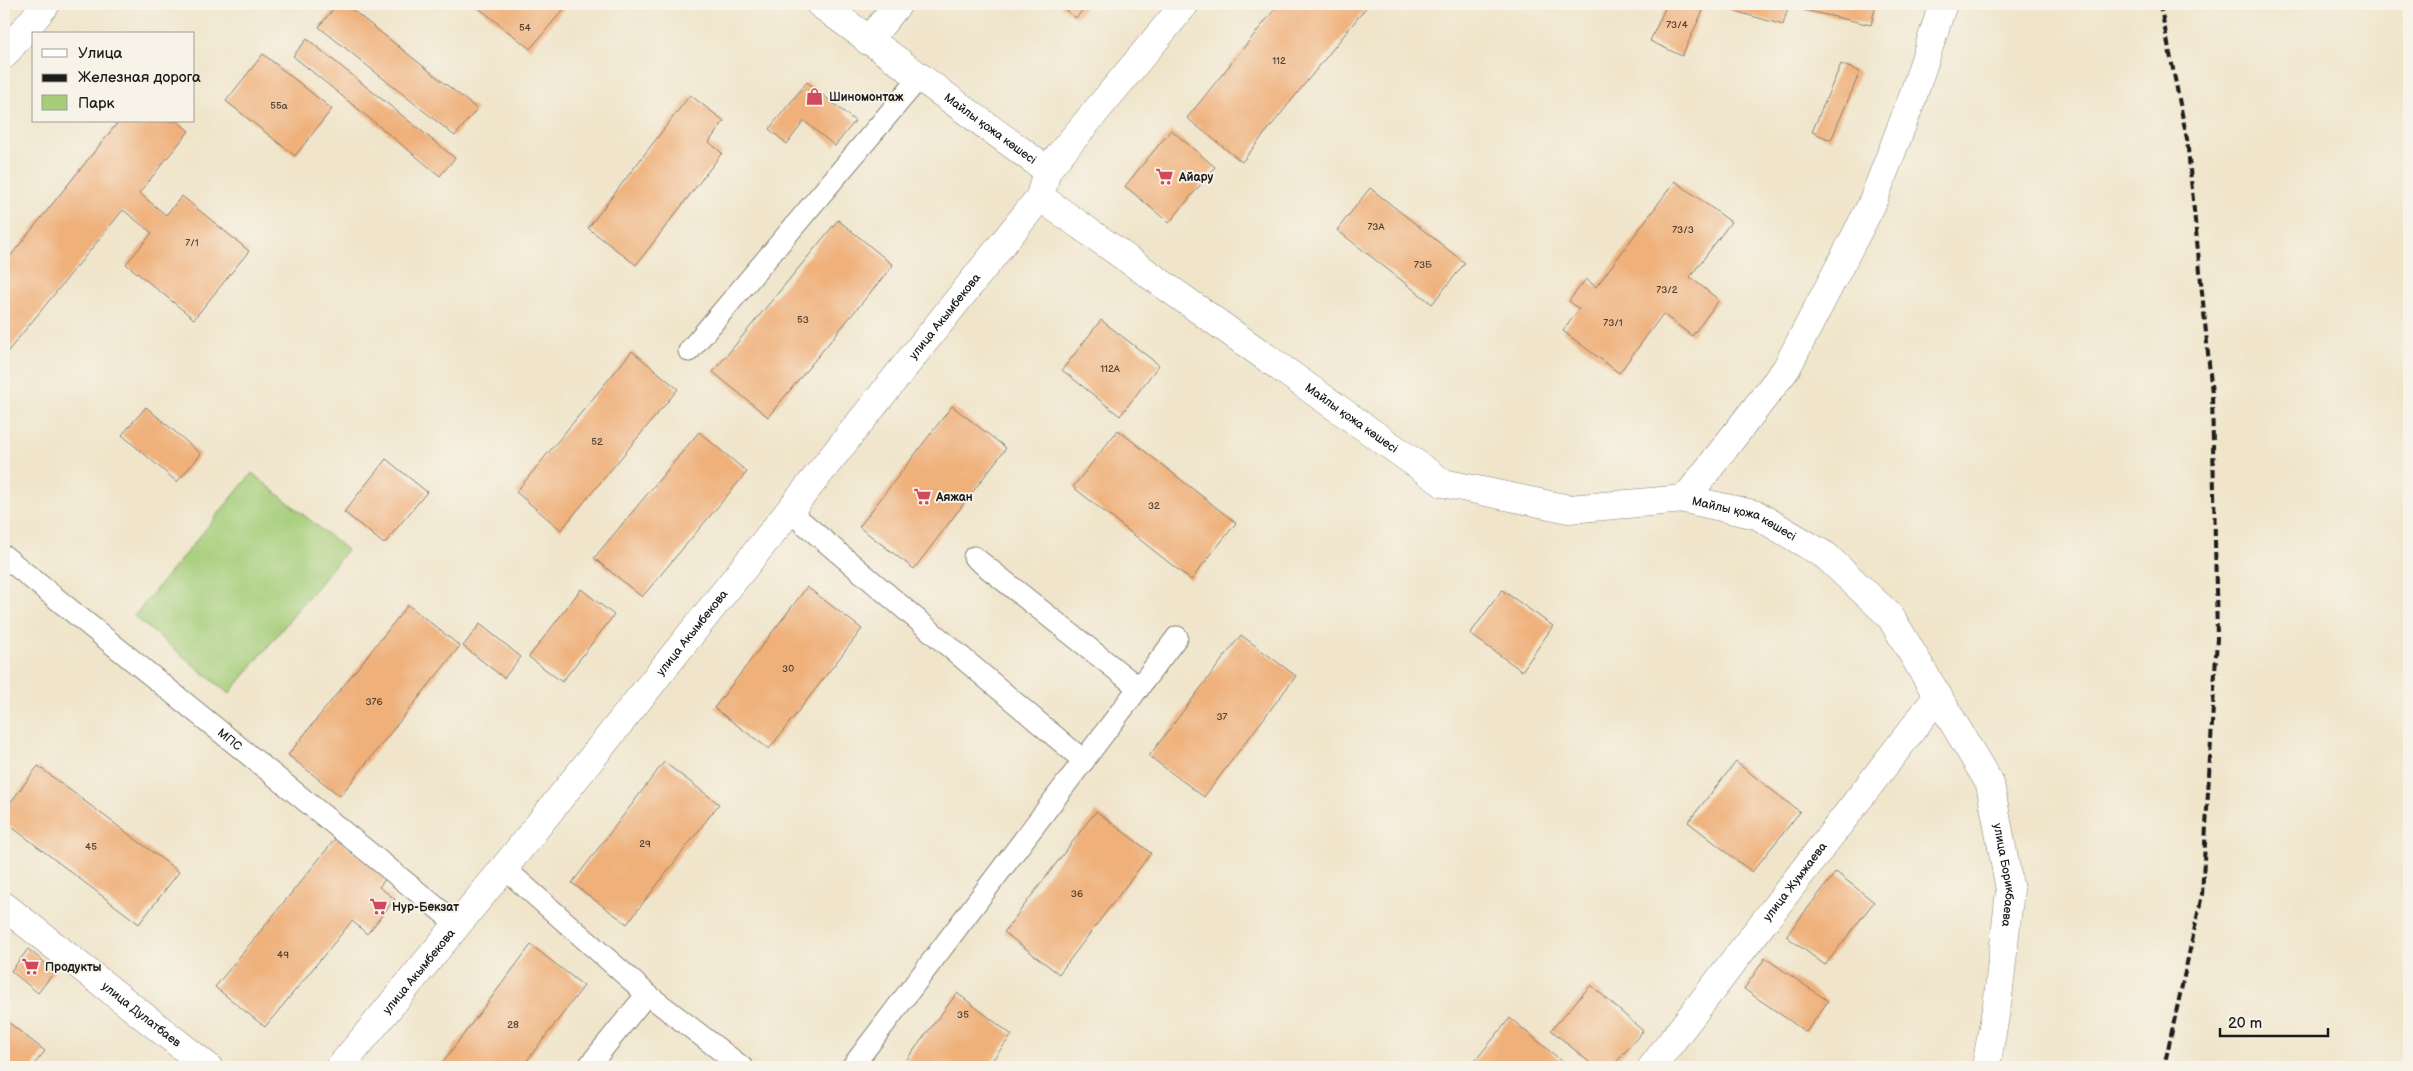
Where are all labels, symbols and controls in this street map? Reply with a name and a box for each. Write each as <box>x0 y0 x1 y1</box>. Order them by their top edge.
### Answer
house number: 73/4 <box>1666 19 1688 31</box>
house number: 54 <box>519 22 531 34</box>
legend <box>32 32 195 122</box>
text: Улица <box>78 44 123 63</box>
house number: 112 <box>1272 55 1286 67</box>
text: Железная дорога <box>78 68 201 87</box>
shop icon: Шиномонтаж <box>805 87 825 107</box>
place label: Шиномонтаж <box>829 90 904 105</box>
street label: Майлы қожа көшесі <box>941 90 1039 168</box>
text: Парк <box>78 94 115 113</box>
house number: 55а <box>270 100 288 112</box>
supermarket icon: Айару <box>1155 167 1175 187</box>
place label: Айару <box>1178 170 1213 185</box>
house number: 73А <box>1367 221 1385 233</box>
house number: 73/3 <box>1672 224 1694 236</box>
house number: 7/1 <box>185 237 199 249</box>
house number: 73Б <box>1414 259 1432 271</box>
street label: улица Акымбекова <box>906 271 984 363</box>
house number: 73/2 <box>1656 284 1678 296</box>
house number: 53 <box>797 314 809 326</box>
house number: 73/1 <box>1603 317 1623 329</box>
house number: 112А <box>1100 363 1121 375</box>
street label: Майлы қожа көшесі <box>1302 380 1401 457</box>
house number: 52 <box>591 436 603 448</box>
supermarket icon: Аяжан <box>912 487 932 507</box>
place label: Аяжан <box>935 490 973 505</box>
street label: Майлы қожа көшесі <box>1690 494 1799 545</box>
house number: 32 <box>1148 500 1160 512</box>
street label: улица Акымбекова <box>653 587 731 679</box>
house number: 30 <box>782 663 794 675</box>
house number: 376 <box>365 696 383 708</box>
house number: 37 <box>1216 711 1228 723</box>
street label: МПС <box>214 725 245 754</box>
street label: улица Борикбаева <box>1990 822 2018 927</box>
house number: 29 <box>639 838 651 850</box>
street label: улица Жумжаева <box>1760 839 1830 924</box>
house number: 45 <box>85 841 97 853</box>
house number: 36 <box>1071 888 1083 900</box>
supermarket icon: Нур-Бекзат <box>368 897 388 917</box>
place label: Нур-Бекзат <box>392 900 459 915</box>
street label: улица Акымбекова <box>380 926 459 1017</box>
house number: 49 <box>277 949 289 961</box>
supermarket icon: Продукты <box>21 957 41 977</box>
place label: Продукты <box>45 960 102 975</box>
street label: улица Дулатбаев <box>98 979 184 1051</box>
scale bar <box>2220 1006 2328 1038</box>
house number: 35 <box>957 1009 969 1021</box>
text: 20 m <box>2228 1014 2262 1033</box>
house number: 28 <box>507 1019 519 1031</box>

